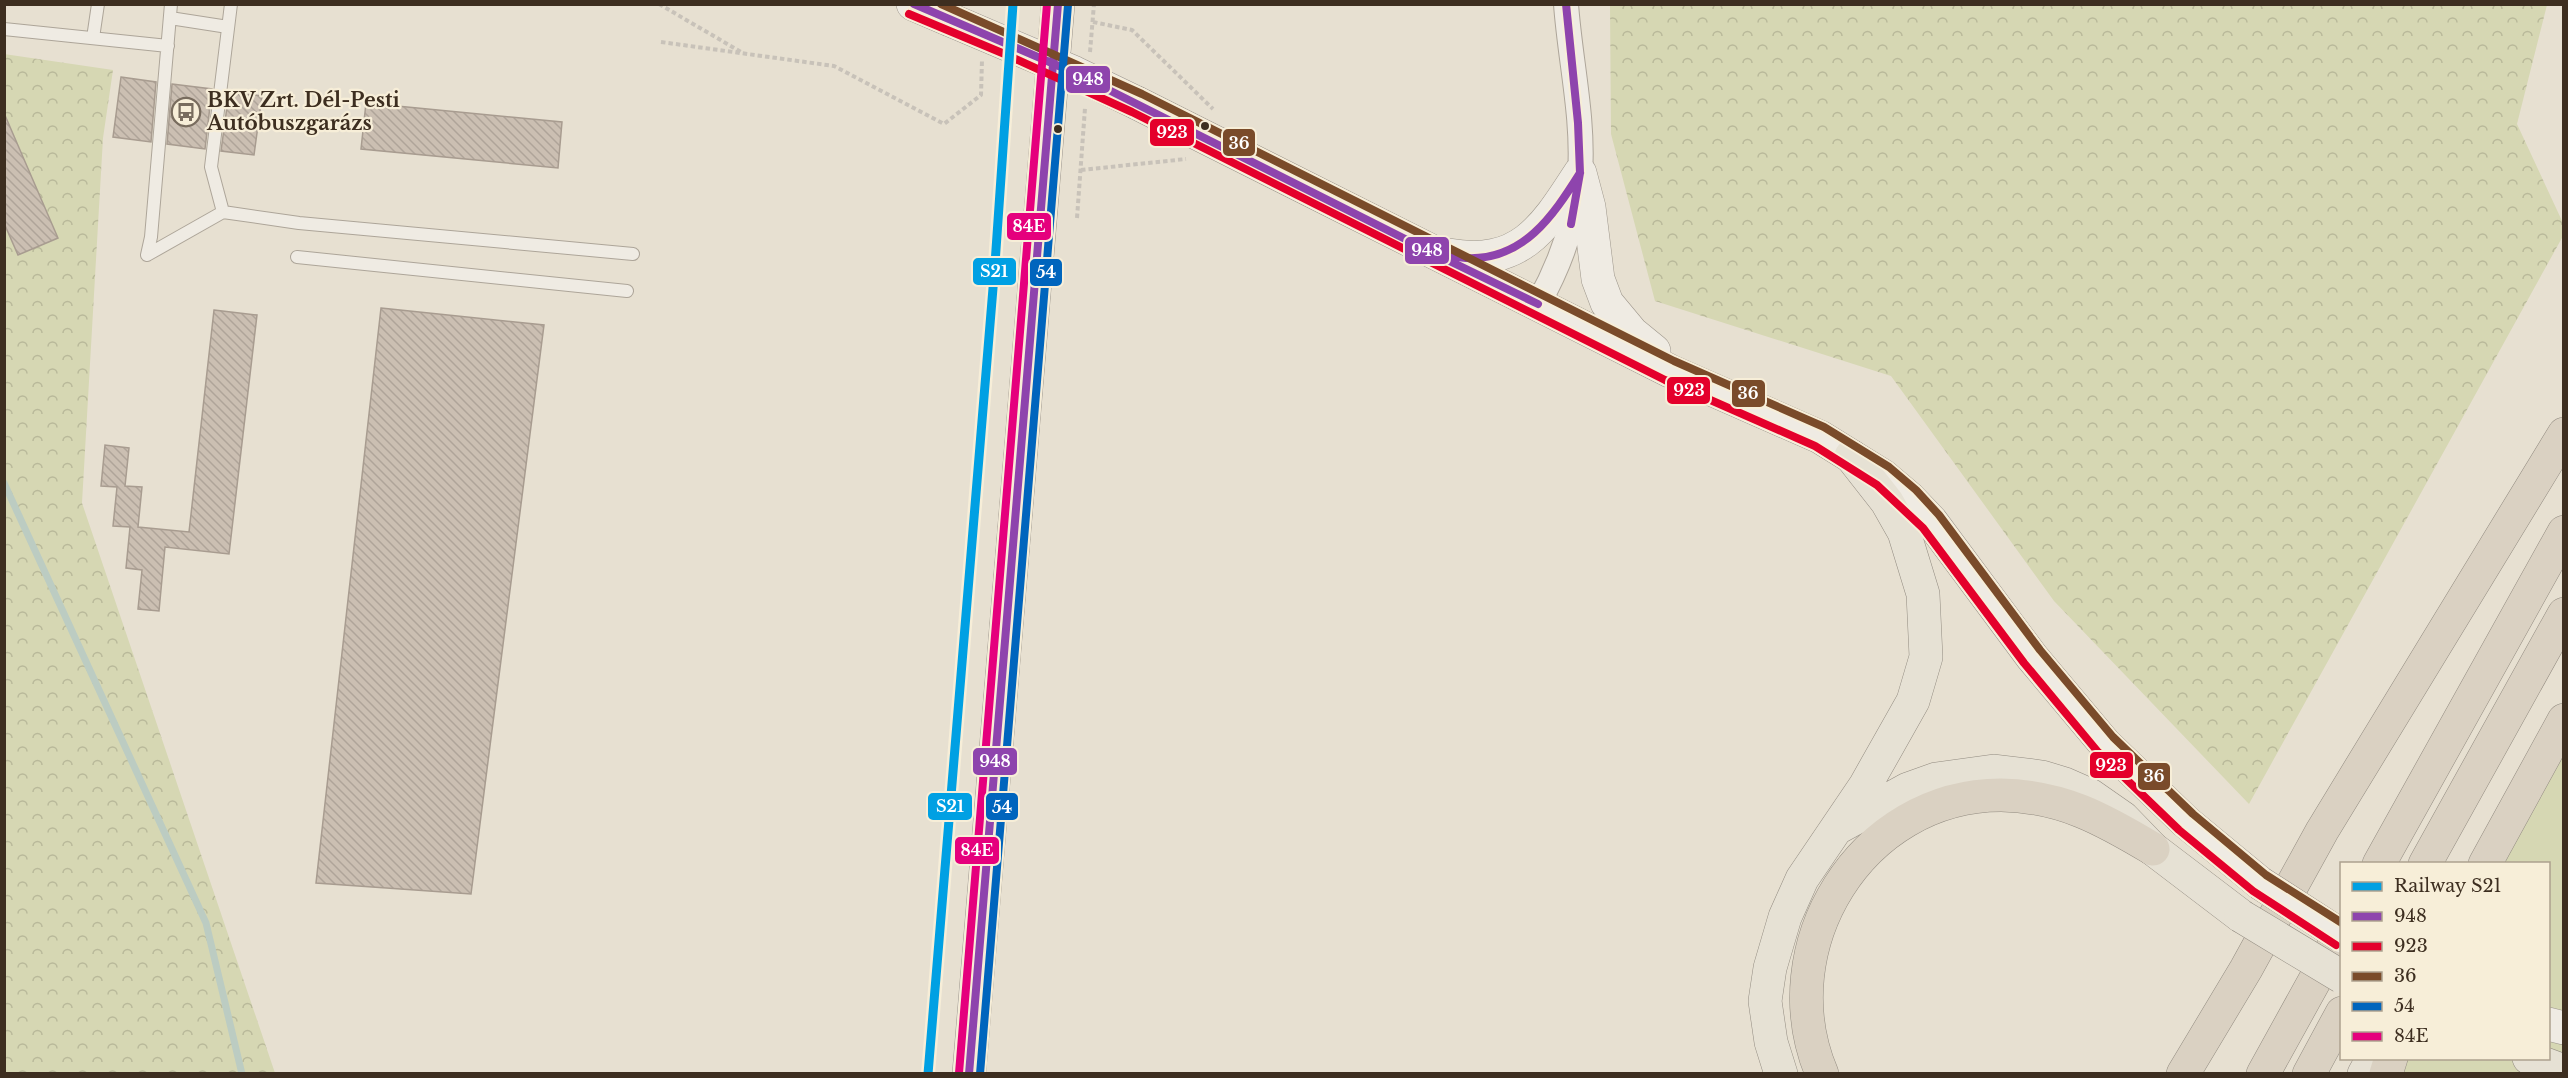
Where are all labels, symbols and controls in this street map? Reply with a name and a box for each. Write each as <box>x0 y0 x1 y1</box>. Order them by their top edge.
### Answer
line badge: 948 <box>1065 65 1111 94</box>
text: 948 <box>1072 69 1104 89</box>
place label: BKV Zrt. Dél-Pesti Autóbuszgarázs <box>206 88 400 135</box>
bus stop icon: BKV Zrt. Dél-Pesti Autóbuszgarázs <box>170 96 202 128</box>
line badge: 923 <box>1149 118 1195 147</box>
unlabelled marker <box>1199 120 1211 132</box>
text: 923 <box>1156 122 1188 142</box>
unlabelled marker <box>1052 123 1064 135</box>
line badge: 36 <box>1222 128 1256 157</box>
text: 36 <box>1229 133 1250 153</box>
line badge: 84E <box>1006 212 1052 241</box>
text: 84E <box>1012 216 1046 236</box>
line badge: 948 <box>1404 236 1450 265</box>
text: 948 <box>1411 240 1443 260</box>
line badge: S21 <box>972 257 1017 286</box>
line badge: 54 <box>1029 258 1063 287</box>
text: S21 <box>980 261 1008 281</box>
text: 54 <box>1036 262 1056 282</box>
line badge: 923 <box>1666 376 1711 405</box>
line badge: 36 <box>1731 379 1766 408</box>
text: 923 <box>1673 380 1705 400</box>
text: 36 <box>1738 383 1759 403</box>
line badge: 948 <box>972 747 1018 776</box>
text: 948 <box>979 751 1011 771</box>
line badge: 923 <box>2089 751 2134 779</box>
text: 923 <box>2095 755 2127 775</box>
line badge: 36 <box>2137 762 2171 791</box>
text: 36 <box>2144 766 2165 786</box>
line badge: S21 <box>927 792 973 821</box>
line badge: 54 <box>985 792 1019 821</box>
text: S21 <box>936 796 964 816</box>
text: 54 <box>992 797 1012 817</box>
line badge: 84E <box>954 836 1000 865</box>
text: 84E <box>960 840 994 860</box>
legend <box>2340 862 2550 1060</box>
text: Railway S21 <box>2394 875 2502 897</box>
text: 948 <box>2394 905 2427 927</box>
text: 923 <box>2394 935 2428 957</box>
text: 36 <box>2394 965 2417 987</box>
text: 54 <box>2394 995 2415 1017</box>
text: 84E <box>2394 1025 2429 1047</box>

